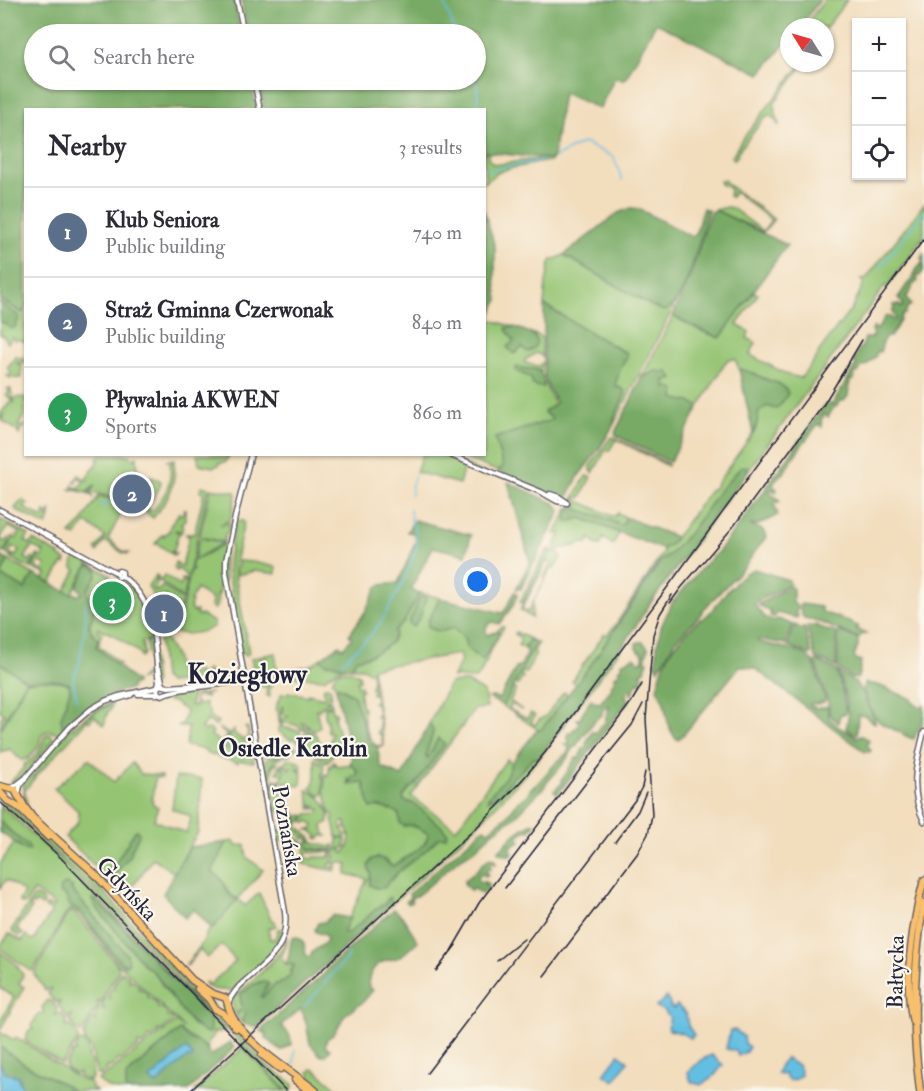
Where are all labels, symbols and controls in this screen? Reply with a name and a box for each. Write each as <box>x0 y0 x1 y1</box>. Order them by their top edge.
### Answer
north arrow <box>780 18 834 72</box>
map controls <box>852 18 906 180</box>
button: + <box>852 18 906 72</box>
search box <box>24 24 486 90</box>
icon: search <box>45 41 78 74</box>
text: Search here <box>93 43 195 71</box>
button: − <box>852 72 906 126</box>
button: locate <box>852 126 906 180</box>
text: Nearby <box>48 131 126 163</box>
text: 3 results <box>399 135 462 160</box>
text: Klub Seniora <box>105 206 219 234</box>
text: 1 <box>64 220 71 245</box>
text: 740 m <box>413 220 462 245</box>
text: Public building <box>105 234 225 259</box>
text: Straż Gminna Czerwonak <box>105 296 334 324</box>
text: 2 <box>62 310 73 335</box>
text: 840 m <box>412 310 462 335</box>
text: Public building <box>105 324 225 349</box>
text: Pływalnia AKWEN <box>105 386 279 414</box>
text: 3 <box>64 400 71 425</box>
text: 860 m <box>413 400 462 425</box>
text: Sports <box>105 414 157 439</box>
pin: 2 <box>112 472 152 516</box>
your location <box>463 567 492 596</box>
pin: 3 <box>92 578 132 624</box>
pin: 1 <box>144 592 184 636</box>
district label: Koziegłowy <box>187 659 308 692</box>
district label: Osiedle Karolin <box>219 733 368 764</box>
street label: Poznańska <box>265 783 309 880</box>
street label: Gdyńska <box>90 851 164 927</box>
street label: Bałtycka <box>881 934 911 1009</box>

